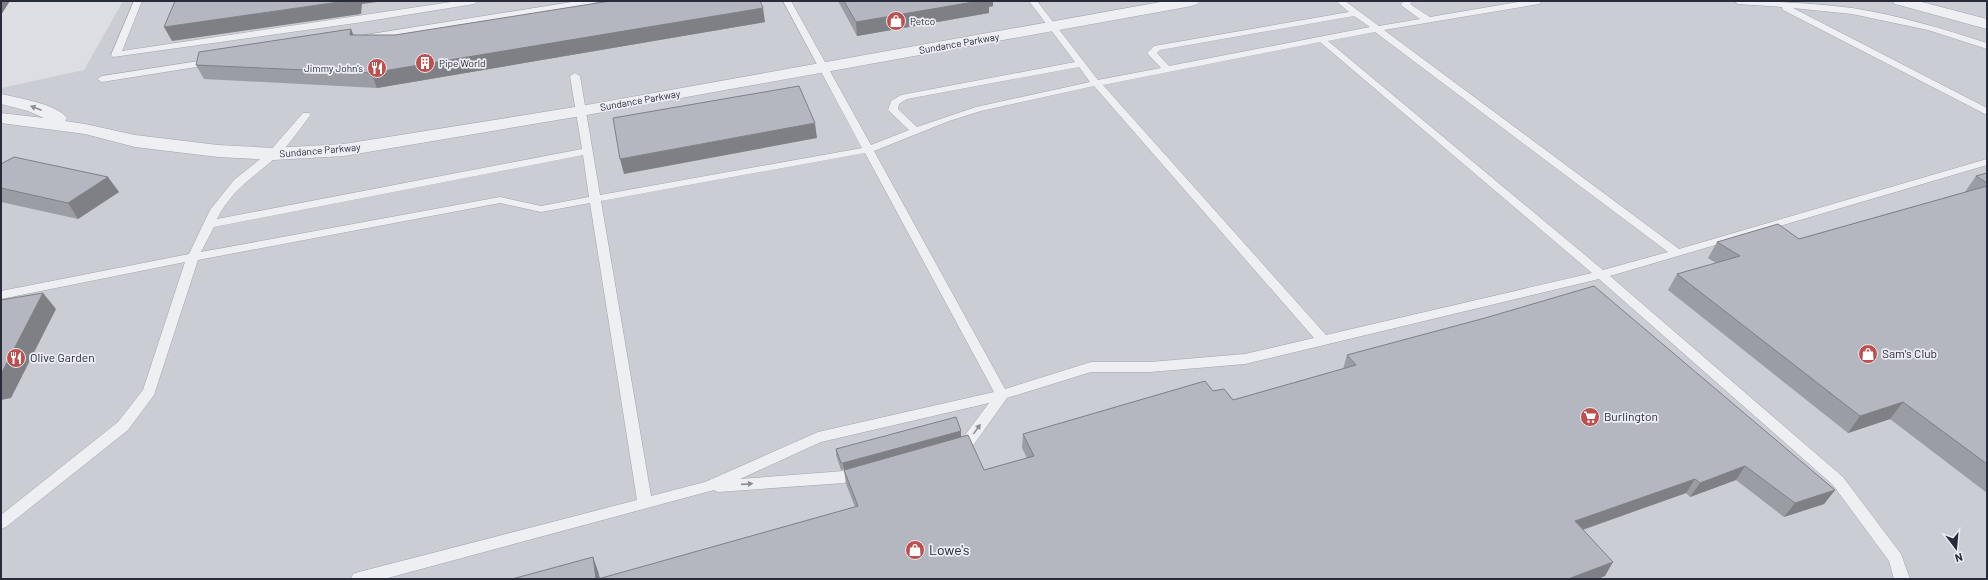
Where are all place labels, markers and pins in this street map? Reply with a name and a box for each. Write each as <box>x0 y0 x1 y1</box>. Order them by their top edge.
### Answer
shop icon: Petco <box>885 10 907 32</box>
place label: Petco <box>910 15 935 27</box>
building icon: Pipe World <box>414 52 436 74</box>
restaurant icon: Jimmy John's <box>366 57 388 79</box>
place label: Pipe World <box>439 57 485 69</box>
place label: Jimmy John's <box>304 62 363 74</box>
shop icon: Sam's Club <box>1857 343 1879 365</box>
place label: Sam's Club <box>1882 346 1937 360</box>
restaurant icon: Olive Garden <box>5 347 27 369</box>
place label: Olive Garden <box>30 350 95 364</box>
supermarket icon: Burlington <box>1579 406 1601 428</box>
place label: Burlington <box>1604 409 1658 423</box>
shop icon: Lowe's <box>904 539 926 561</box>
place label: Lowe's <box>929 541 970 558</box>

